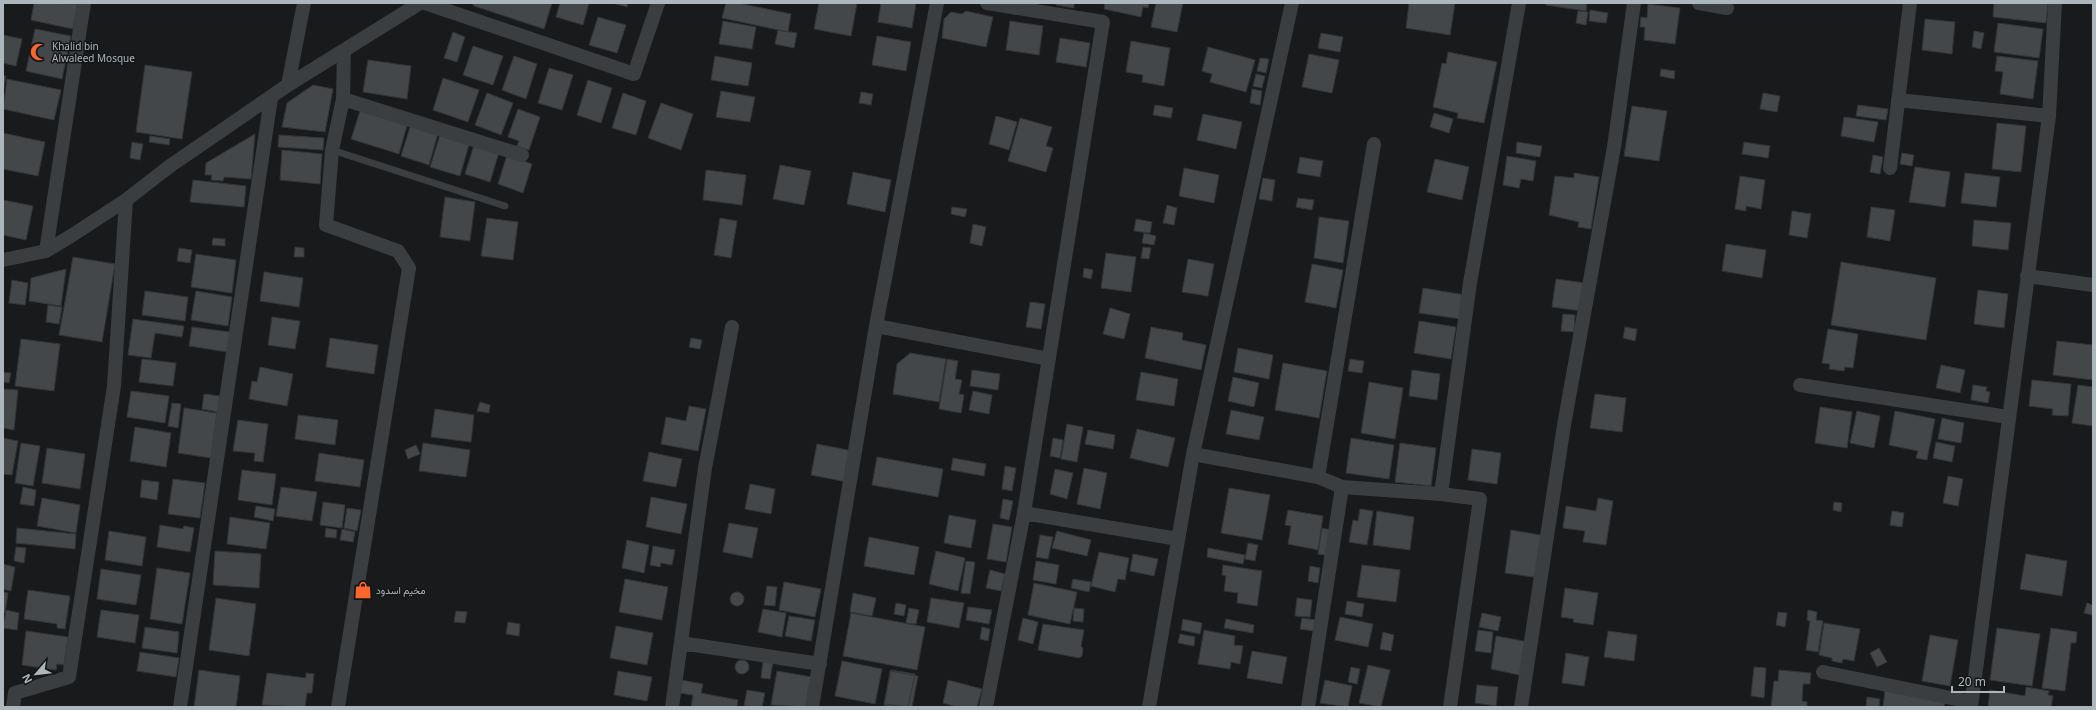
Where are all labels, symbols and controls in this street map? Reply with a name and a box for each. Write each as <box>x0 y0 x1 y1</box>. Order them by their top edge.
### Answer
place label: Khalid bin Alwaleed Mosque <box>52 39 135 65</box>
mosque icon: Khalid bin Alwaleed Mosque <box>29 42 49 62</box>
shop icon: مخيم اسدود <box>353 580 373 600</box>
place label: مخيم اسدود <box>376 583 425 597</box>
north arrow <box>16 654 56 694</box>
scale bar <box>1952 668 2004 694</box>
text: N <box>18 671 35 686</box>
text: 20 m <box>1958 673 1986 690</box>

